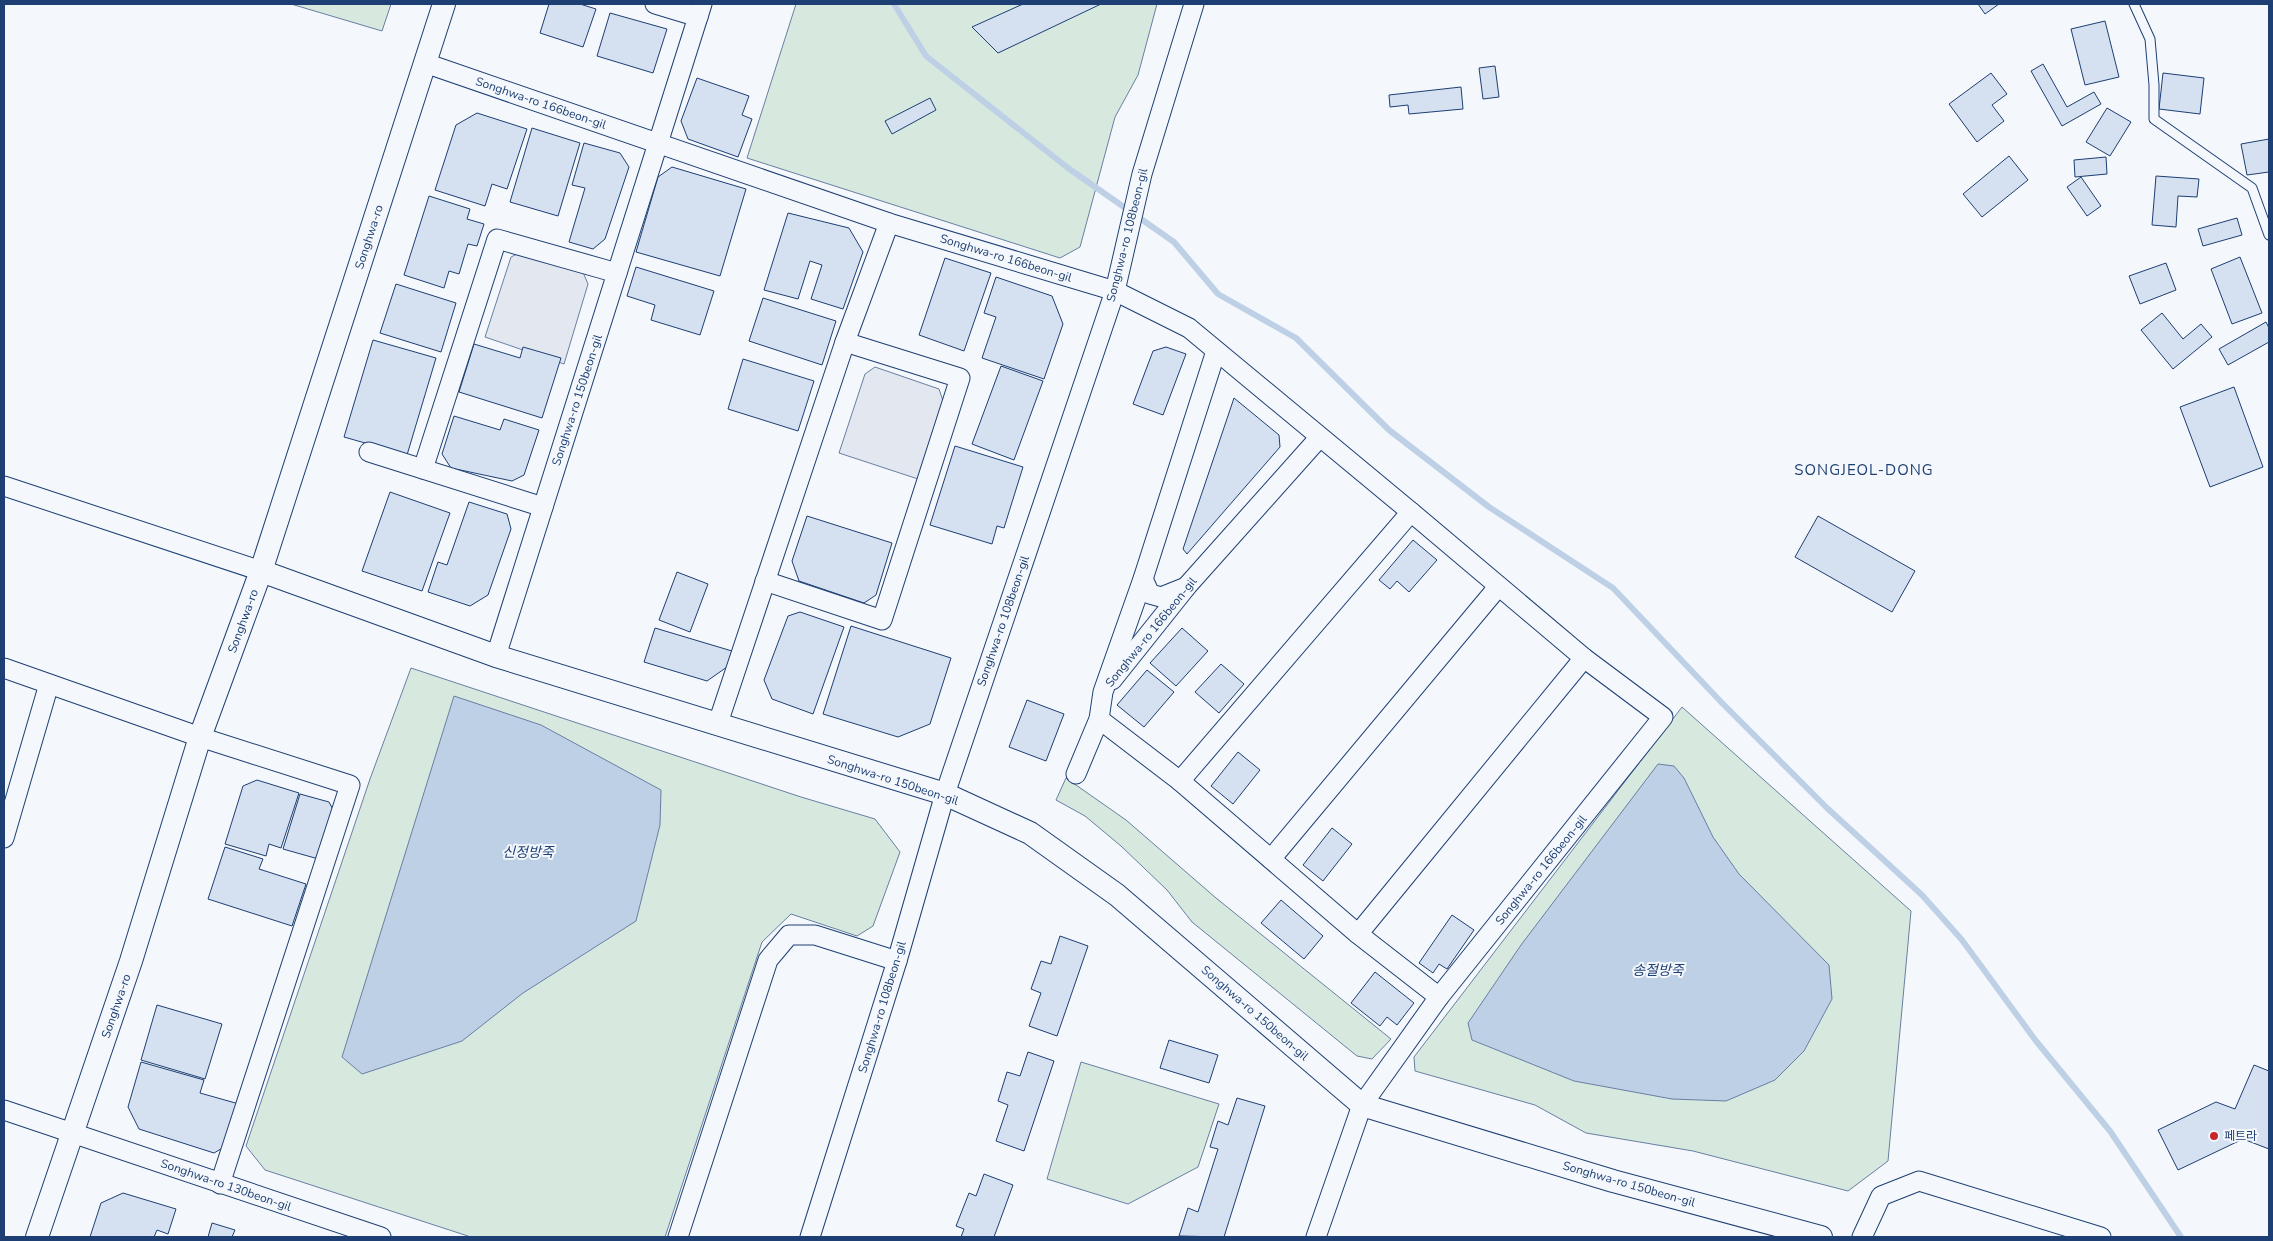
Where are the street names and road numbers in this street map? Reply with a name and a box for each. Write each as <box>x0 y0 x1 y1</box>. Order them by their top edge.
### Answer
street label: Songhwa-ro 166beon-gil <box>474 73 609 133</box>
street label: Songhwa-ro 108beon-gil <box>1103 166 1151 303</box>
street label: Songhwa-ro <box>351 202 387 271</box>
street label: Songhwa-ro 166beon-gil <box>938 230 1074 286</box>
street label: Songhwa-ro 150beon-gil <box>548 332 606 468</box>
street label: Songhwa-ro 108beon-gil <box>973 553 1033 688</box>
street label: Songhwa-ro 166beon-gil <box>1102 573 1201 690</box>
street label: Songhwa-ro <box>224 586 262 655</box>
street label: Songhwa-ro 150beon-gil <box>825 751 961 809</box>
street label: Songhwa-ro 166beon-gil <box>1492 811 1591 928</box>
street label: Songhwa-ro 108beon-gil <box>854 939 910 1075</box>
street label: Songhwa-ro 150beon-gil <box>1198 962 1312 1064</box>
street label: Songhwa-ro <box>98 971 135 1040</box>
street label: Songhwa-ro 130beon-gil <box>159 1155 294 1215</box>
street label: Songhwa-ro 150beon-gil <box>1561 1157 1698 1211</box>

